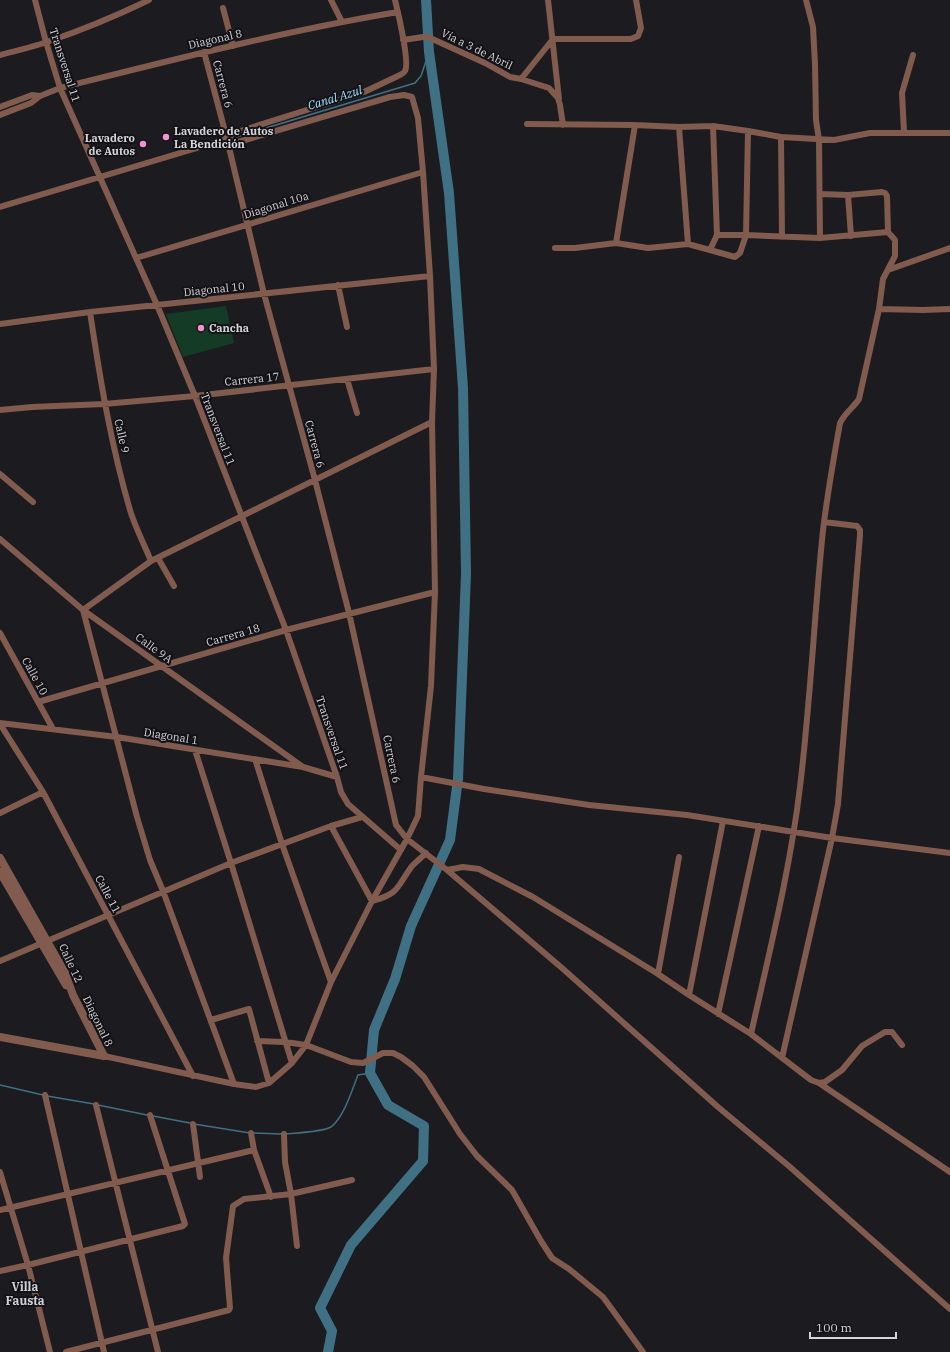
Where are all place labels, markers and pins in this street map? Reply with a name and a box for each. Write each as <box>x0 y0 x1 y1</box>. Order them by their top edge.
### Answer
place label: Lavadero de Autos La Bendición <box>174 124 274 151</box>
place label: Lavadero de Autos <box>85 131 135 158</box>
marker: Lavadero de Autos La Bendición <box>161 132 171 142</box>
marker: Lavadero de Autos <box>138 139 148 149</box>
place label: Cancha <box>209 321 249 335</box>
marker: Cancha <box>196 323 206 333</box>

